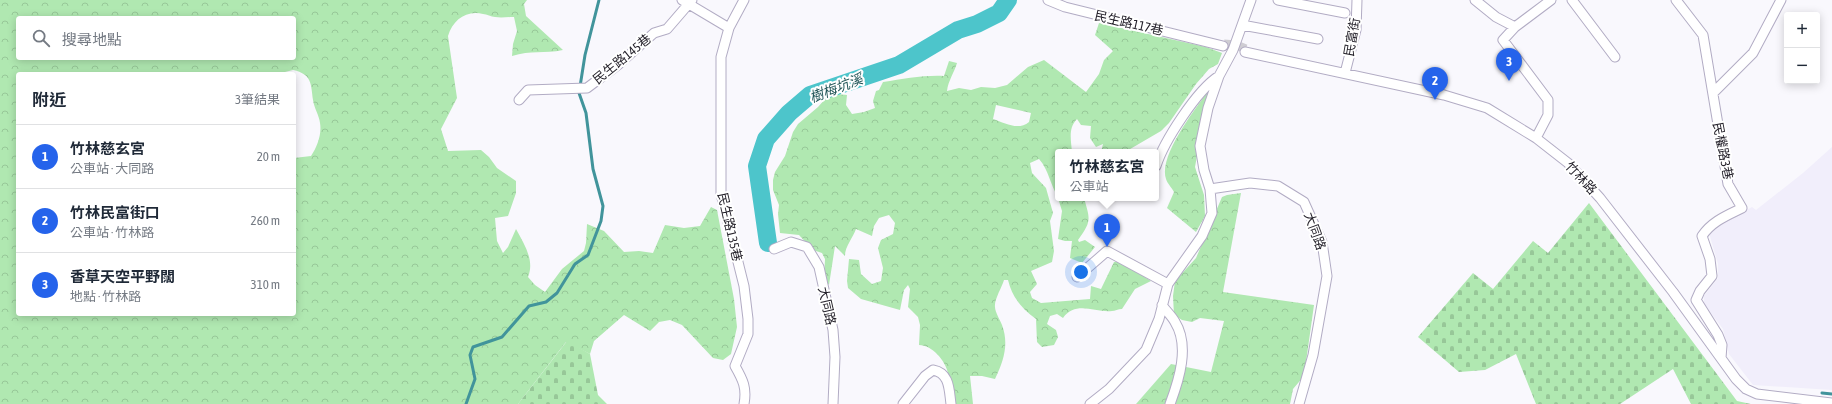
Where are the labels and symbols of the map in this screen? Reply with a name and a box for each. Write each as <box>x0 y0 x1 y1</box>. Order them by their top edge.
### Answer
street label: 民生路117巷 <box>1093 8 1165 38</box>
street label: 民富街 <box>1341 16 1363 58</box>
street label: 民生路145巷 <box>590 31 654 87</box>
pin: 3 <box>1496 48 1522 81</box>
pin: 2 <box>1422 67 1448 100</box>
water label: 樹梅坑溪 <box>807 70 867 106</box>
street label: 民權路3巷 <box>1710 121 1736 181</box>
street label: 竹林路 <box>1562 159 1600 197</box>
street label: 民生路135巷 <box>715 191 745 263</box>
street label: 大同路 <box>1301 210 1329 252</box>
pin: 1 <box>1094 214 1120 247</box>
your location <box>1071 262 1091 282</box>
street label: 大同路 <box>815 285 839 327</box>

